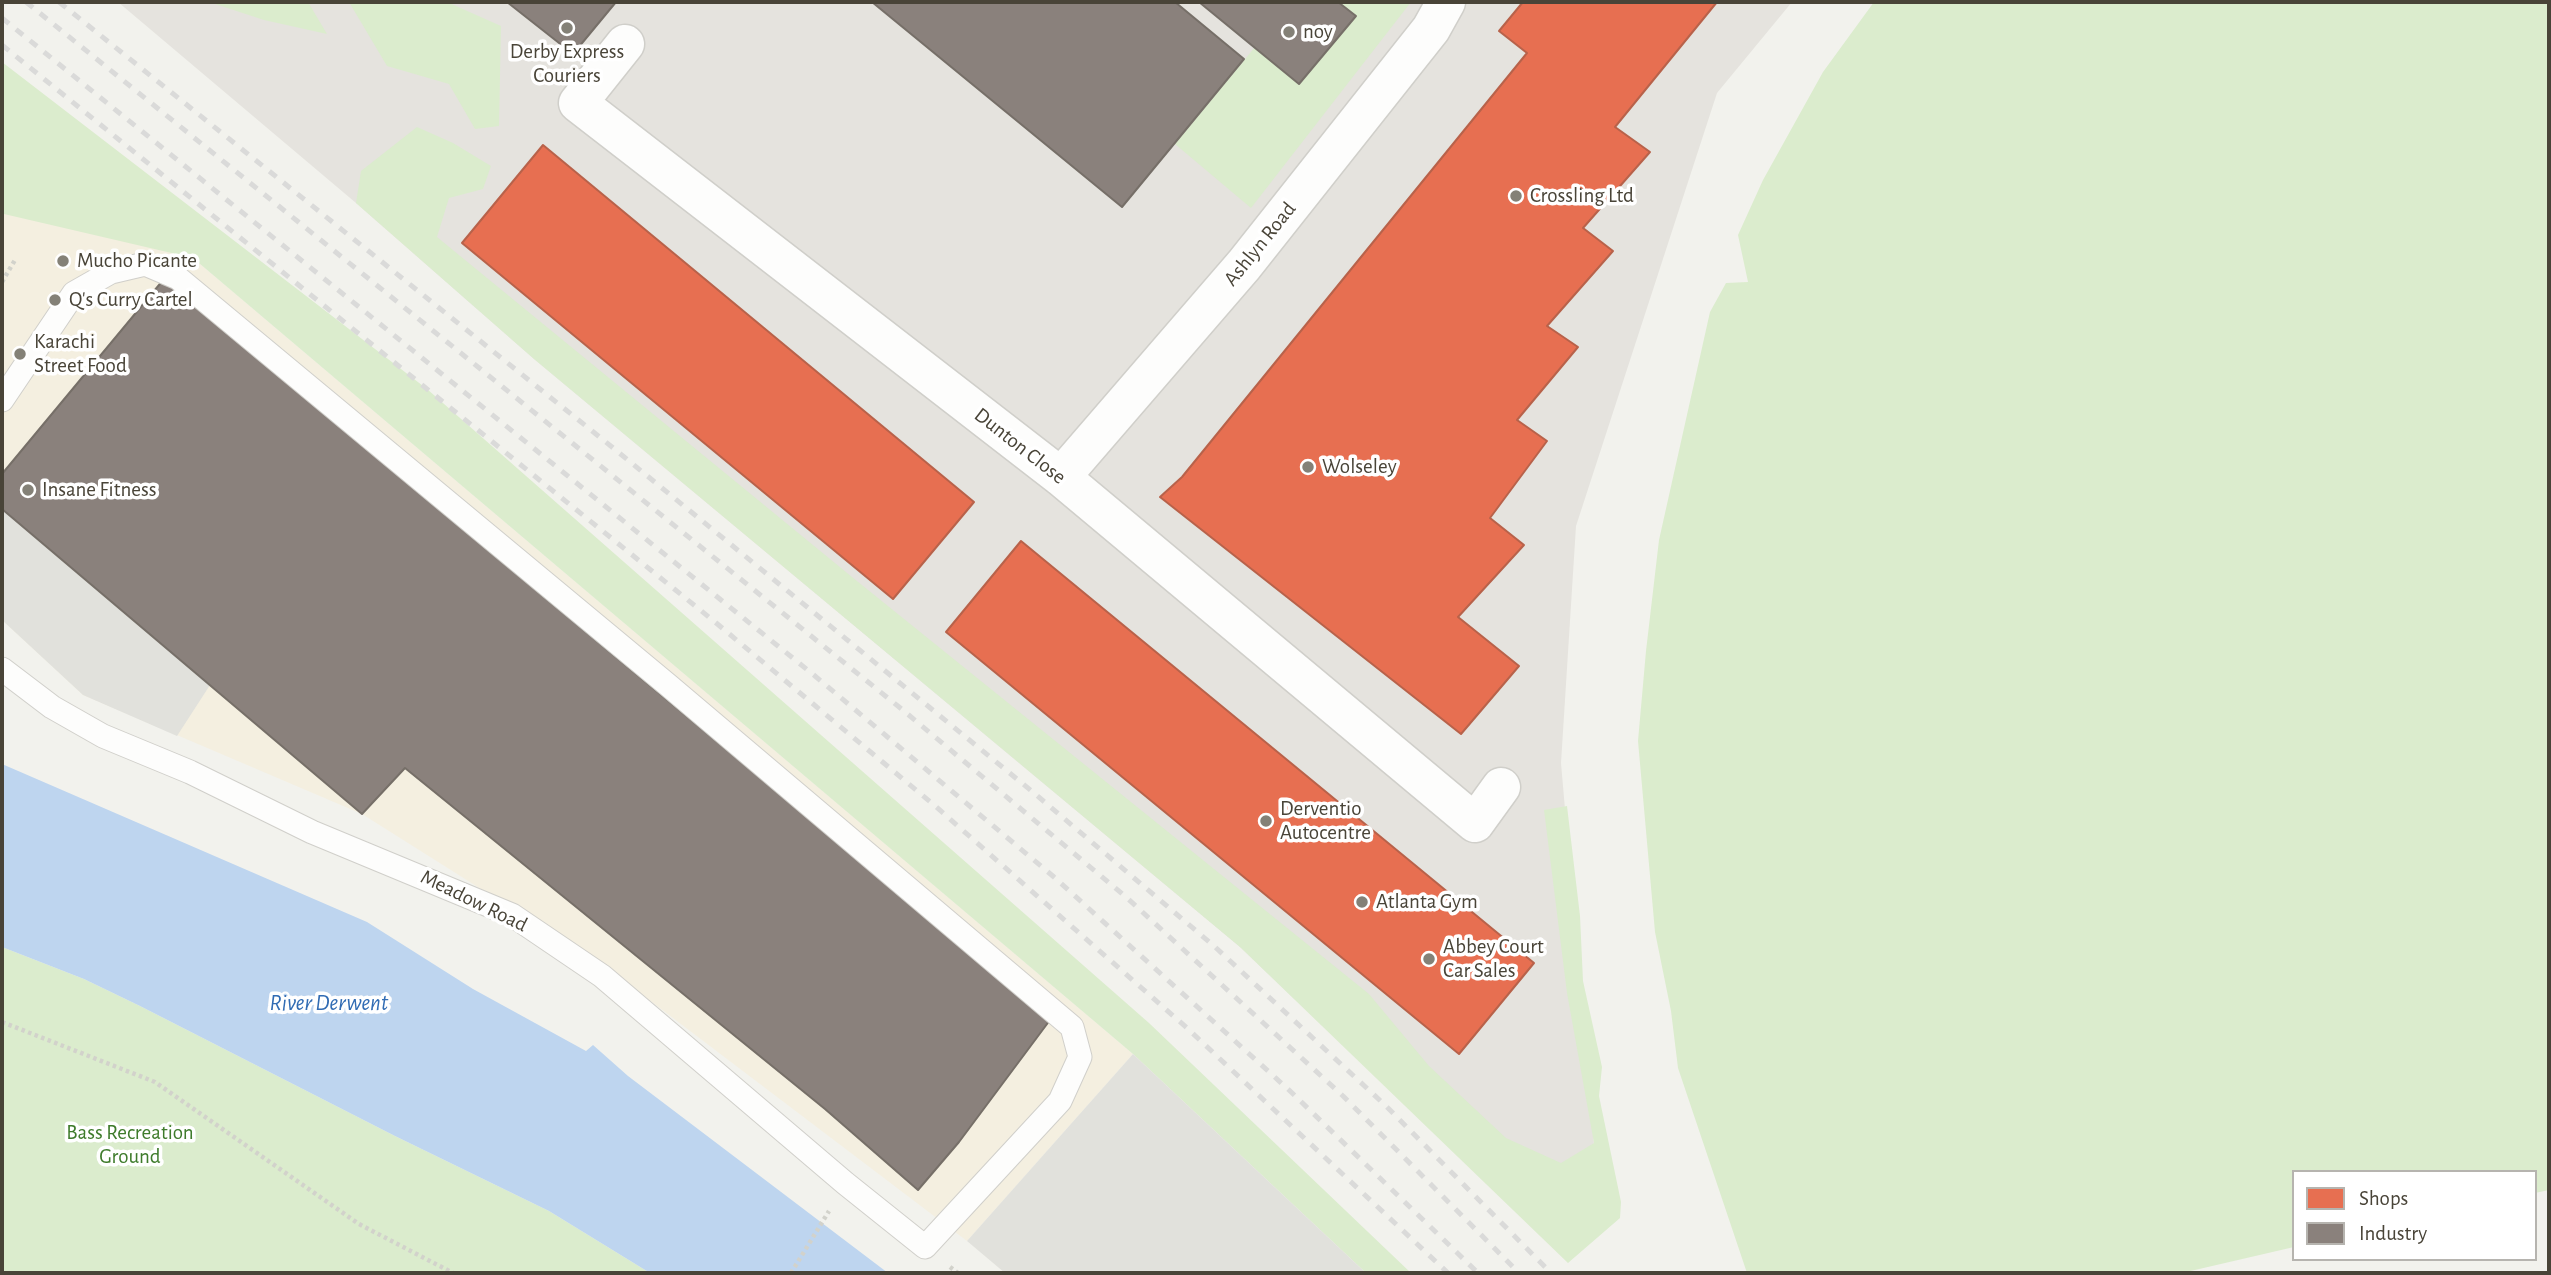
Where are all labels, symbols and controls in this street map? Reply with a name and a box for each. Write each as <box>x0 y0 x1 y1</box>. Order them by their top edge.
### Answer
place label: noy <box>1303 19 1333 45</box>
marker: Derby Express Couriers <box>559 20 575 36</box>
marker: noy <box>1281 24 1297 40</box>
place label: Derby Express Couriers <box>510 39 624 89</box>
place label: Crossling Ltd <box>1530 183 1634 209</box>
marker: Crossling Ltd <box>1508 188 1524 204</box>
street label: Ashlyn Road <box>1218 197 1302 291</box>
place label: Mucho Picante <box>77 248 197 274</box>
marker: Mucho Picante <box>55 253 71 269</box>
place label: Q's Curry Cartel <box>69 287 193 313</box>
marker: Q's Curry Cartel <box>47 292 63 308</box>
place label: Karachi Street Food <box>34 329 127 379</box>
marker: Karachi Street Food <box>12 346 28 362</box>
street label: Dunton Close <box>969 402 1071 490</box>
place label: Wolseley <box>1322 454 1397 480</box>
marker: Wolseley <box>1300 459 1316 475</box>
place label: Insane Fitness <box>42 477 156 503</box>
marker: Insane Fitness <box>20 482 36 498</box>
place label: Derventio Autocentre <box>1280 796 1371 846</box>
marker: Derventio Autocentre <box>1258 813 1274 829</box>
street label: Meadow Road <box>416 864 532 938</box>
place label: Atlanta Gym <box>1376 889 1478 915</box>
marker: Atlanta Gym <box>1354 894 1370 910</box>
place label: Abbey Court Car Sales <box>1443 934 1544 984</box>
marker: Abbey Court Car Sales <box>1421 951 1437 967</box>
water label: River Derwent <box>270 989 388 1017</box>
park label: Bass Recreation Ground <box>66 1120 194 1170</box>
legend <box>2292 1170 2537 1261</box>
text: Shops <box>2359 1188 2408 1209</box>
text: Industry <box>2359 1223 2427 1244</box>

